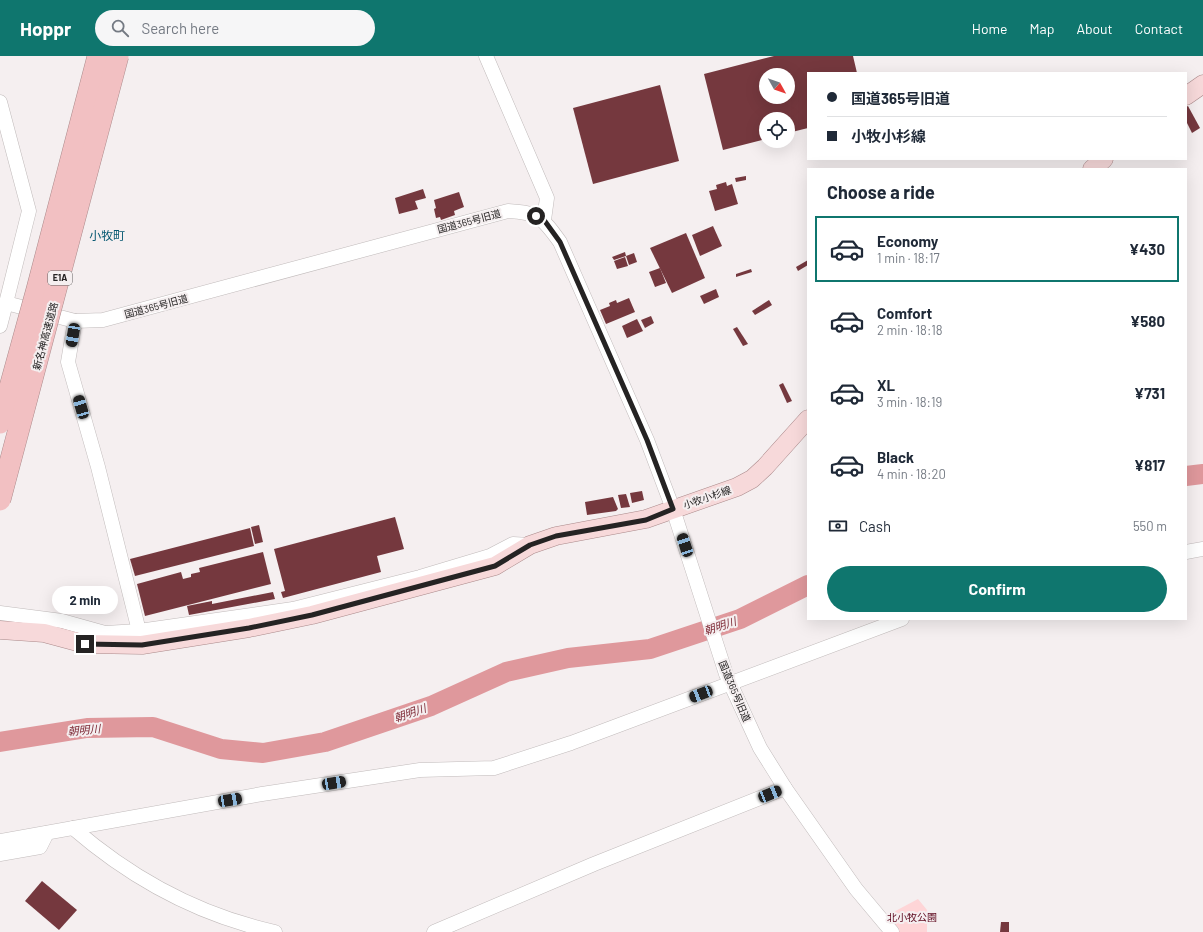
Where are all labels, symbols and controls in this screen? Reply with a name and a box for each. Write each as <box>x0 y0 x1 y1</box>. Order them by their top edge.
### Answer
search box <box>95 10 375 46</box>
text: Hoppr <box>20 17 71 40</box>
icon: search <box>109 17 131 39</box>
text: Search here <box>141 19 219 37</box>
text: Home <box>972 20 1008 37</box>
text: Map <box>1030 20 1054 37</box>
text: About <box>1076 20 1113 37</box>
text: Contact <box>1135 20 1183 37</box>
north arrow <box>759 68 795 104</box>
map controls <box>759 68 795 148</box>
text: 国道365号旧道 <box>851 89 950 107</box>
button: locate <box>759 112 795 148</box>
text: 小牧小杉線 <box>851 127 926 145</box>
text: Choose a ride <box>827 181 935 203</box>
street label: 国道365号旧道 <box>436 207 502 235</box>
route start <box>527 207 545 225</box>
district label: 小牧町 <box>89 228 125 242</box>
icon: car <box>829 231 865 267</box>
text: Economy <box>877 232 938 250</box>
text: ¥430 <box>1129 240 1165 258</box>
text: 1 min · 18:17 <box>877 250 940 266</box>
road number: E1A <box>48 271 72 285</box>
street label: 国道365号旧道 <box>123 292 189 320</box>
street label: 新名神高速道路 <box>30 301 60 371</box>
icon: car <box>829 303 865 339</box>
text: Comfort <box>877 304 932 322</box>
text: ¥580 <box>1130 312 1165 330</box>
car <box>65 322 81 348</box>
text: 2 min · 18:18 <box>877 322 943 338</box>
icon: car <box>829 375 865 411</box>
text: XL <box>877 376 895 394</box>
text: ¥731 <box>1134 384 1165 402</box>
car <box>72 394 90 420</box>
text: 3 min · 18:19 <box>877 394 942 410</box>
icon: car <box>829 447 865 483</box>
text: Black <box>877 448 914 466</box>
text: ¥817 <box>1134 456 1165 474</box>
text: 4 min · 18:20 <box>877 466 946 482</box>
street label: 小牧小杉線 <box>681 483 733 511</box>
icon: cash <box>827 515 849 537</box>
text: Cash <box>859 517 891 535</box>
text: 550 m <box>1133 518 1167 534</box>
car <box>676 532 694 558</box>
button: Confirm <box>827 566 1167 612</box>
callout: 2 min <box>52 586 118 614</box>
text: 2 min <box>69 592 101 608</box>
water label: 朝明川 <box>702 614 738 637</box>
route end <box>76 635 94 653</box>
street label: 国道365号旧道 <box>717 659 753 723</box>
car <box>688 684 714 704</box>
water label: 朝明川 <box>392 701 428 724</box>
water label: 朝明川 <box>67 722 102 737</box>
car <box>321 775 347 791</box>
car <box>757 784 783 804</box>
car <box>217 792 243 808</box>
park label: 北小牧公園 <box>887 911 937 923</box>

